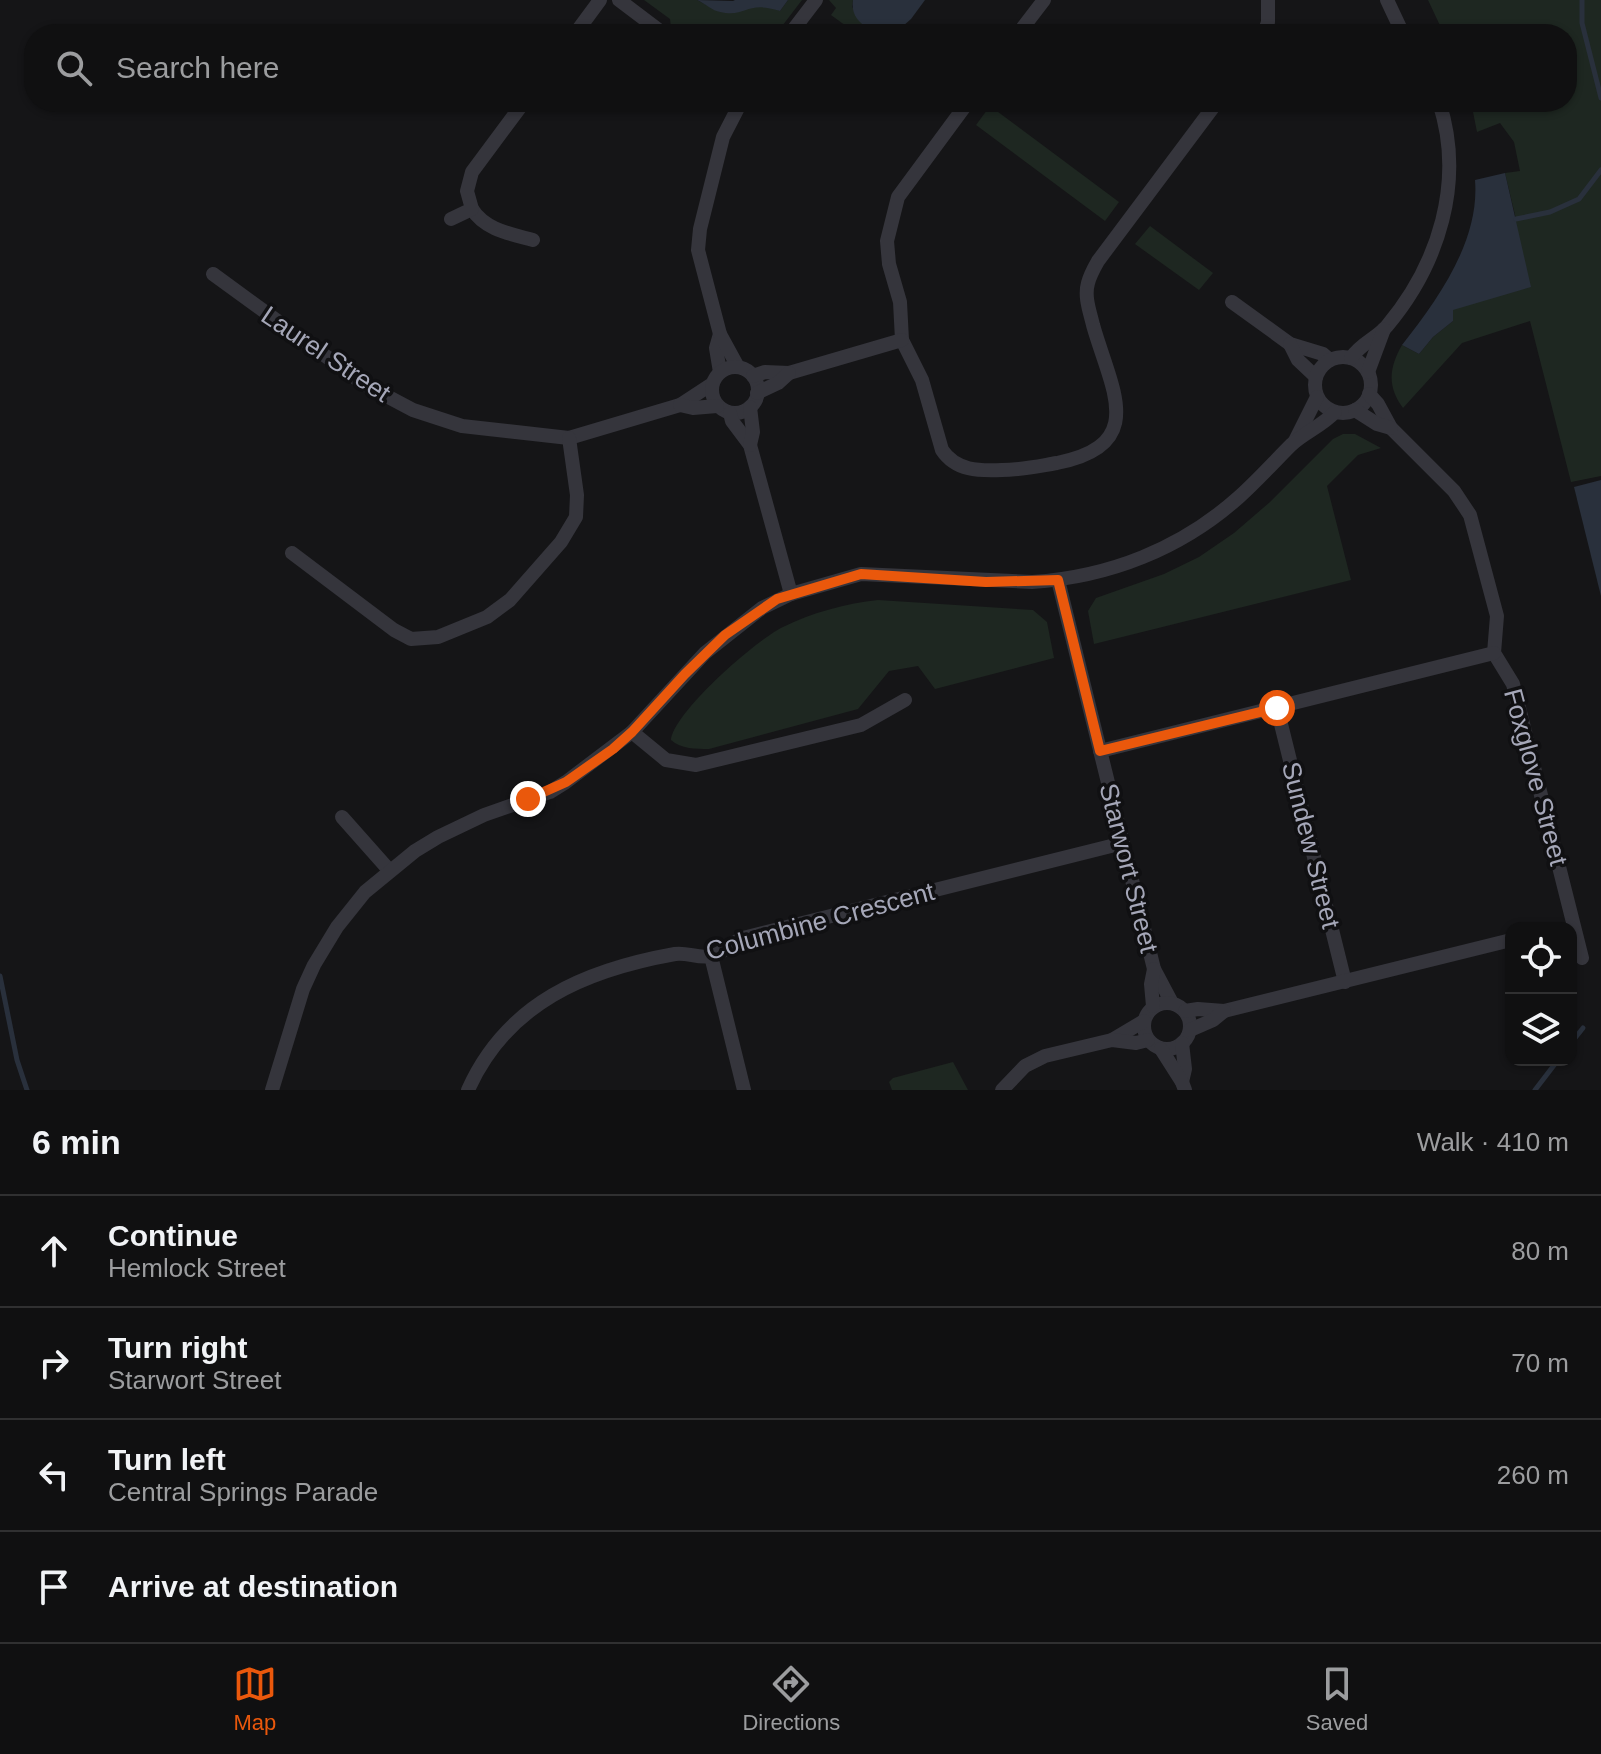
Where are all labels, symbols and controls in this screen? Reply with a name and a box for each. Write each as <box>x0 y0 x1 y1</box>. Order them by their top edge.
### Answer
search box <box>24 24 1577 112</box>
icon: search <box>52 46 96 90</box>
text: Search here <box>116 51 279 84</box>
street label: Laurel Street <box>256 300 397 408</box>
street label: Foxglove Street <box>1498 685 1574 870</box>
route start <box>1259 690 1295 726</box>
street label: Sundew Street <box>1276 759 1346 932</box>
street label: Starwort Street <box>1093 780 1165 956</box>
route end <box>510 781 546 817</box>
street label: Columbine Crescent <box>702 876 938 966</box>
map controls <box>1505 922 1577 1066</box>
button: locate <box>1505 922 1577 994</box>
button: layers <box>1505 994 1577 1066</box>
text: 6 min <box>32 1123 121 1161</box>
text: Walk · 410 m <box>1417 1127 1569 1157</box>
text: Continue <box>108 1219 238 1252</box>
icon: ahead <box>32 1229 76 1273</box>
text: 80 m <box>1511 1236 1569 1266</box>
text: Hemlock Street <box>108 1253 286 1283</box>
text: Turn right <box>108 1331 247 1364</box>
icon: right <box>32 1341 76 1385</box>
text: 70 m <box>1511 1348 1569 1378</box>
text: Starwort Street <box>108 1365 281 1395</box>
text: Turn left <box>108 1443 226 1476</box>
icon: left <box>32 1453 76 1497</box>
text: 260 m <box>1497 1460 1569 1490</box>
text: Central Springs Parade <box>108 1477 378 1507</box>
icon: arrive <box>32 1565 76 1609</box>
text: Arrive at destination <box>108 1570 398 1603</box>
tab: Map <box>233 1662 277 1736</box>
tab: Directions <box>742 1662 840 1736</box>
tab: Saved <box>1306 1662 1368 1736</box>

